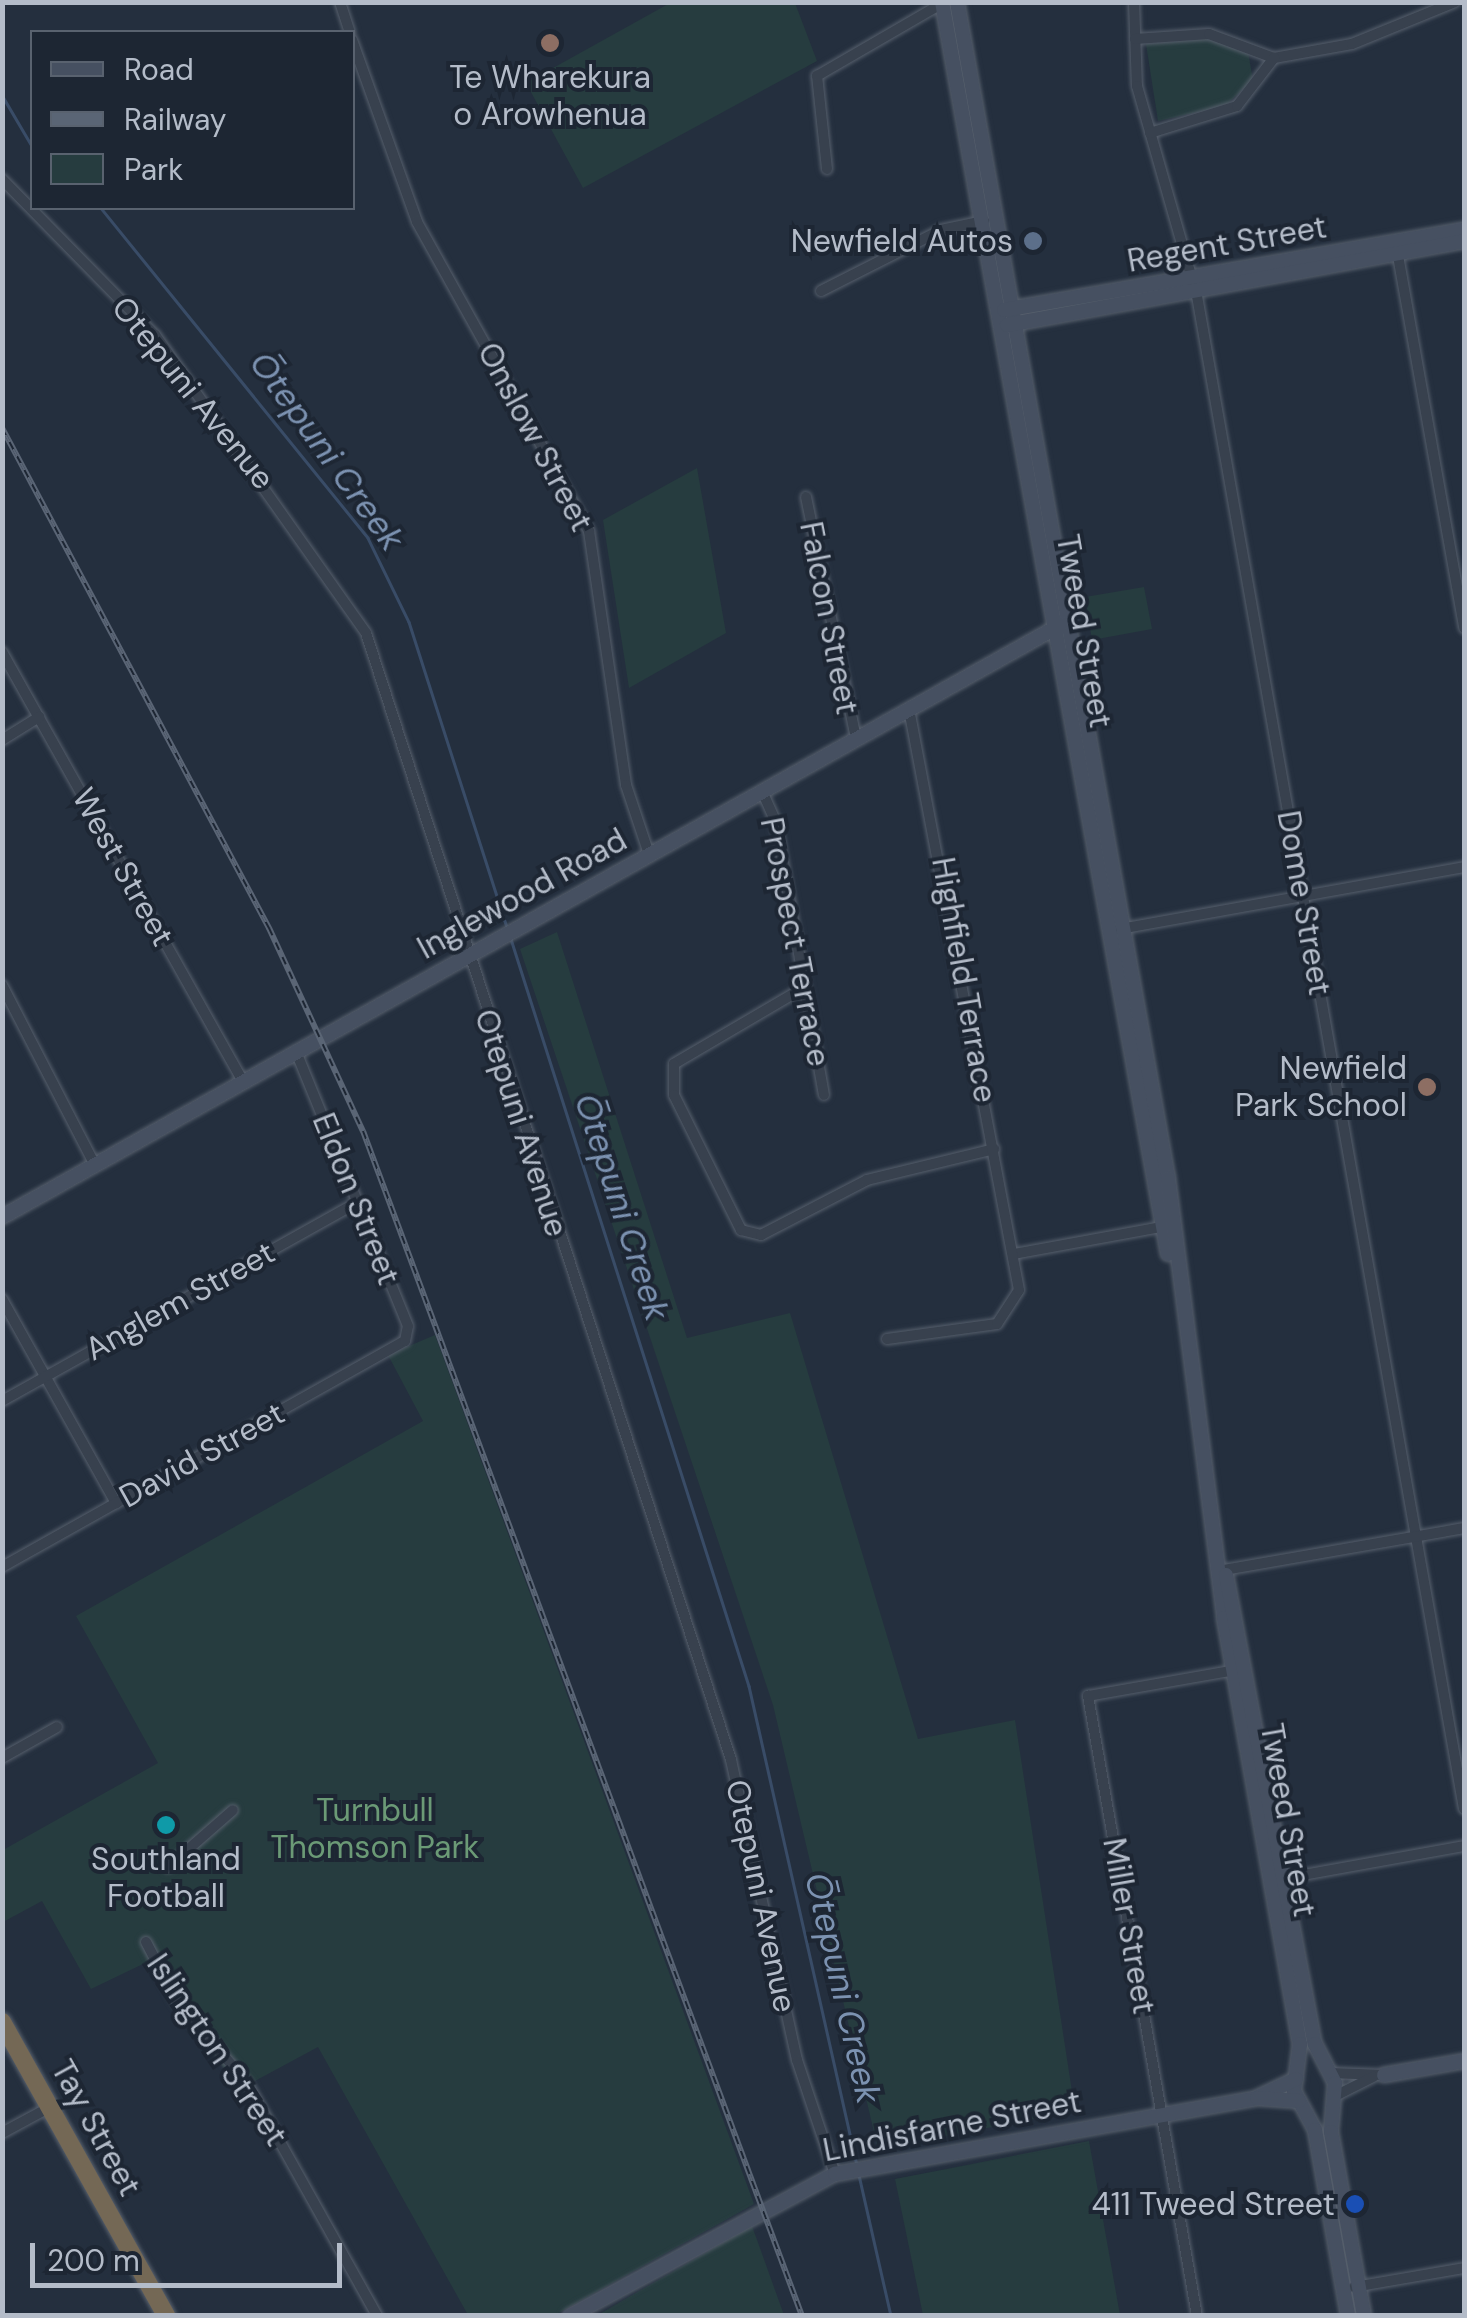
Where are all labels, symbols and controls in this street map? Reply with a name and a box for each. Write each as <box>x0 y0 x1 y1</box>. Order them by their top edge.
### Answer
legend <box>30 30 355 210</box>
marker: Te Wharekura o Arowhenua <box>539 32 561 54</box>
text: Road <box>124 50 194 89</box>
place label: Te Wharekura o Arowhenua <box>449 59 651 134</box>
text: Railway <box>124 100 227 139</box>
text: Park <box>124 150 183 189</box>
street label: Regent Street <box>1124 208 1330 280</box>
place label: Newfield Autos <box>791 222 1013 260</box>
marker: Newfield Autos <box>1022 230 1044 252</box>
street label: Otepuni Avenue <box>104 289 282 497</box>
street label: Onslow Street <box>469 336 601 538</box>
water label: Ōtepuni Creek <box>241 343 413 559</box>
street label: Falcon Street <box>792 518 866 718</box>
street label: Tweed Street <box>1048 531 1120 731</box>
street label: West Street <box>64 781 182 953</box>
street label: Dome Street <box>1269 808 1339 998</box>
street label: Prospect Terrace <box>752 814 838 1070</box>
street label: Inglewood Road <box>411 821 633 967</box>
street label: Highfield Terrace <box>924 854 1004 1106</box>
street label: Otepuni Avenue <box>466 1005 576 1241</box>
place label: Newfield Park School <box>1235 1050 1407 1125</box>
marker: Newfield Park School <box>1416 1076 1438 1098</box>
water label: Ōtepuni Creek <box>566 1088 678 1326</box>
street label: Eldon Street <box>304 1108 408 1290</box>
street label: Anglem Street <box>79 1233 281 1369</box>
street label: David Street <box>113 1394 291 1516</box>
street label: Tweed Street <box>1252 1720 1324 1920</box>
street label: Otepuni Avenue <box>718 1776 804 2016</box>
park label: Turnbull Thomson Park <box>271 1792 479 1867</box>
marker: Southland Football <box>155 1814 177 1836</box>
street label: Miller Street <box>1095 1835 1163 2017</box>
place label: Southland Football <box>91 1841 241 1916</box>
water label: Ōtepuni Creek <box>796 1868 890 2108</box>
street label: Islington Street <box>139 1947 295 2153</box>
street label: Tay Street <box>43 2053 149 2203</box>
street label: Lindisfarne Street <box>820 2082 1084 2170</box>
place label: 411 Tweed Street <box>1091 2185 1335 2223</box>
marker: 411 Tweed Street <box>1344 2193 1366 2215</box>
scale bar <box>35 2223 348 2285</box>
text: 200 m <box>47 2241 140 2280</box>

